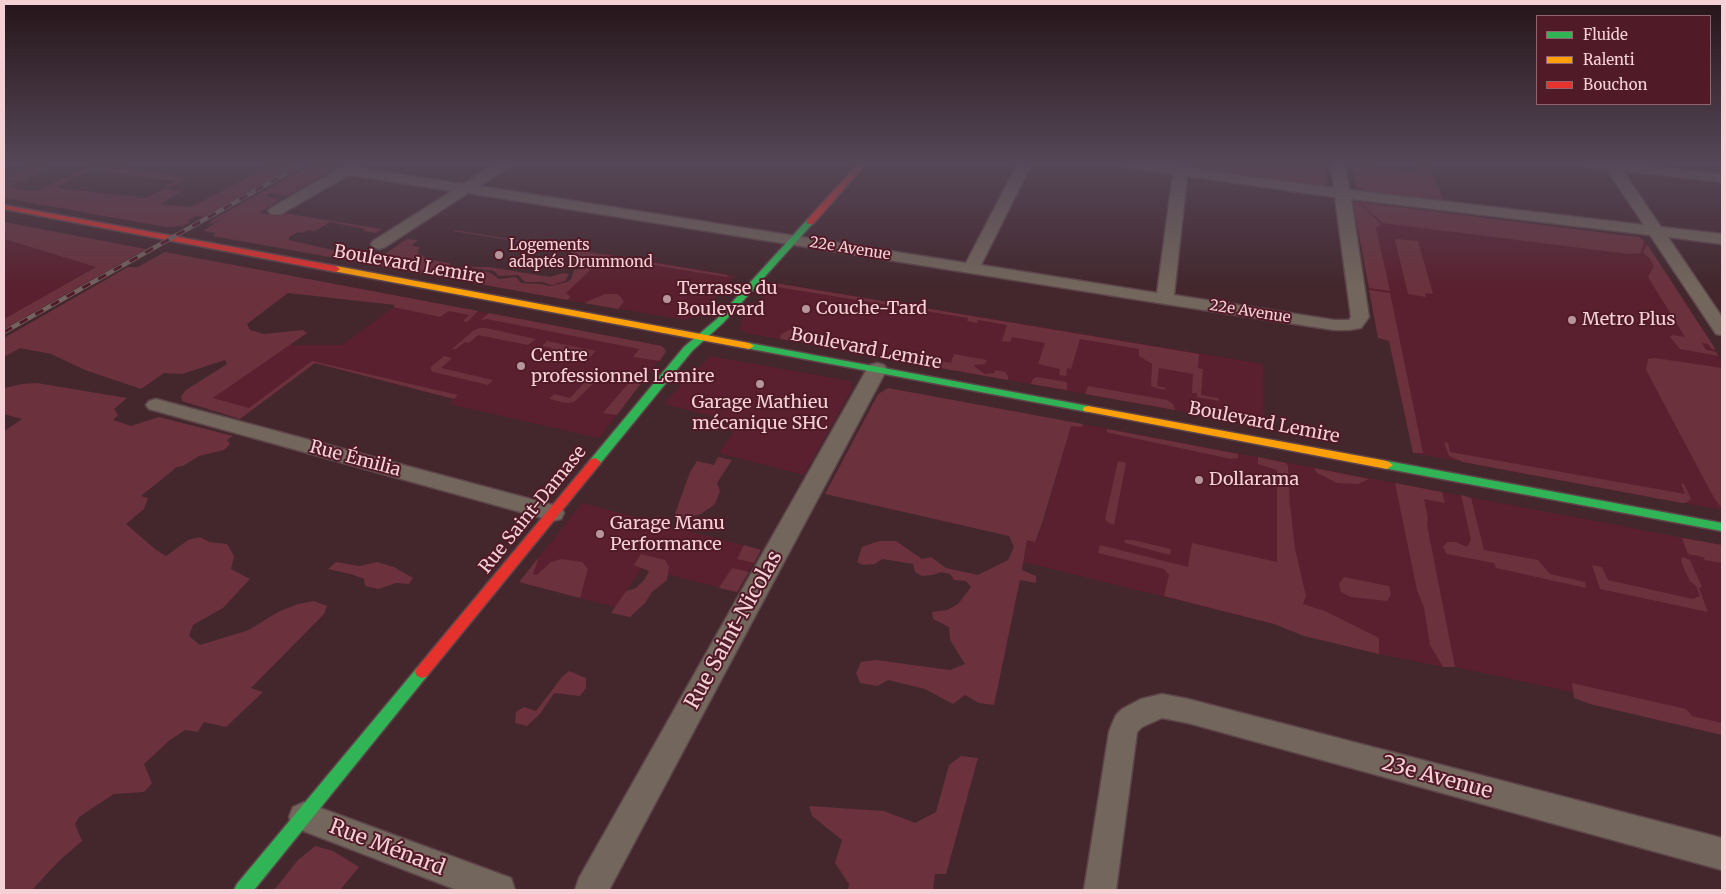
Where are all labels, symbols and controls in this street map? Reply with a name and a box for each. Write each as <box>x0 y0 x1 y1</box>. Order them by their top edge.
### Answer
legend <box>1536 15 1711 105</box>
text: Fluide <box>1583 25 1628 44</box>
text: Ralenti <box>1583 50 1635 69</box>
text: Bouchon <box>1583 75 1647 94</box>
street label: 22e Avenue <box>808 234 892 264</box>
place label: Logements adaptés Drummond <box>509 237 653 272</box>
street label: Boulevard Lemire <box>332 241 486 289</box>
marker: Logements adaptés Drummond <box>493 249 505 261</box>
place label: Terrasse du Boulevard <box>677 278 778 320</box>
marker: Terrasse du Boulevard <box>661 293 673 305</box>
street label: 22e Avenue <box>1208 297 1292 327</box>
place label: Couche-Tard <box>816 298 927 320</box>
marker: Couche-Tard <box>800 303 812 315</box>
place label: Metro Plus <box>1582 309 1675 331</box>
marker: Metro Plus <box>1566 314 1578 326</box>
street label: Boulevard Lemire <box>789 324 943 374</box>
place label: Centre professionnel Lemire <box>531 345 714 388</box>
marker: Centre professionnel Lemire <box>515 360 527 372</box>
marker: Garage Mathieu mécanique SHC <box>754 378 766 390</box>
place label: Garage Mathieu mécanique SHC <box>691 392 829 434</box>
street label: Boulevard Lemire <box>1187 398 1341 448</box>
street label: Rue Émilia <box>307 437 403 481</box>
street label: Rue Saint-Damase <box>475 442 591 578</box>
place label: Dollarama <box>1209 469 1299 491</box>
marker: Dollarama <box>1193 474 1205 486</box>
place label: Garage Manu Performance <box>610 513 725 556</box>
marker: Garage Manu Performance <box>594 528 606 540</box>
street label: Rue Saint-Nicolas <box>680 546 788 714</box>
street label: 23e Avenue <box>1379 751 1495 805</box>
street label: Rue Ménard <box>326 814 448 882</box>

